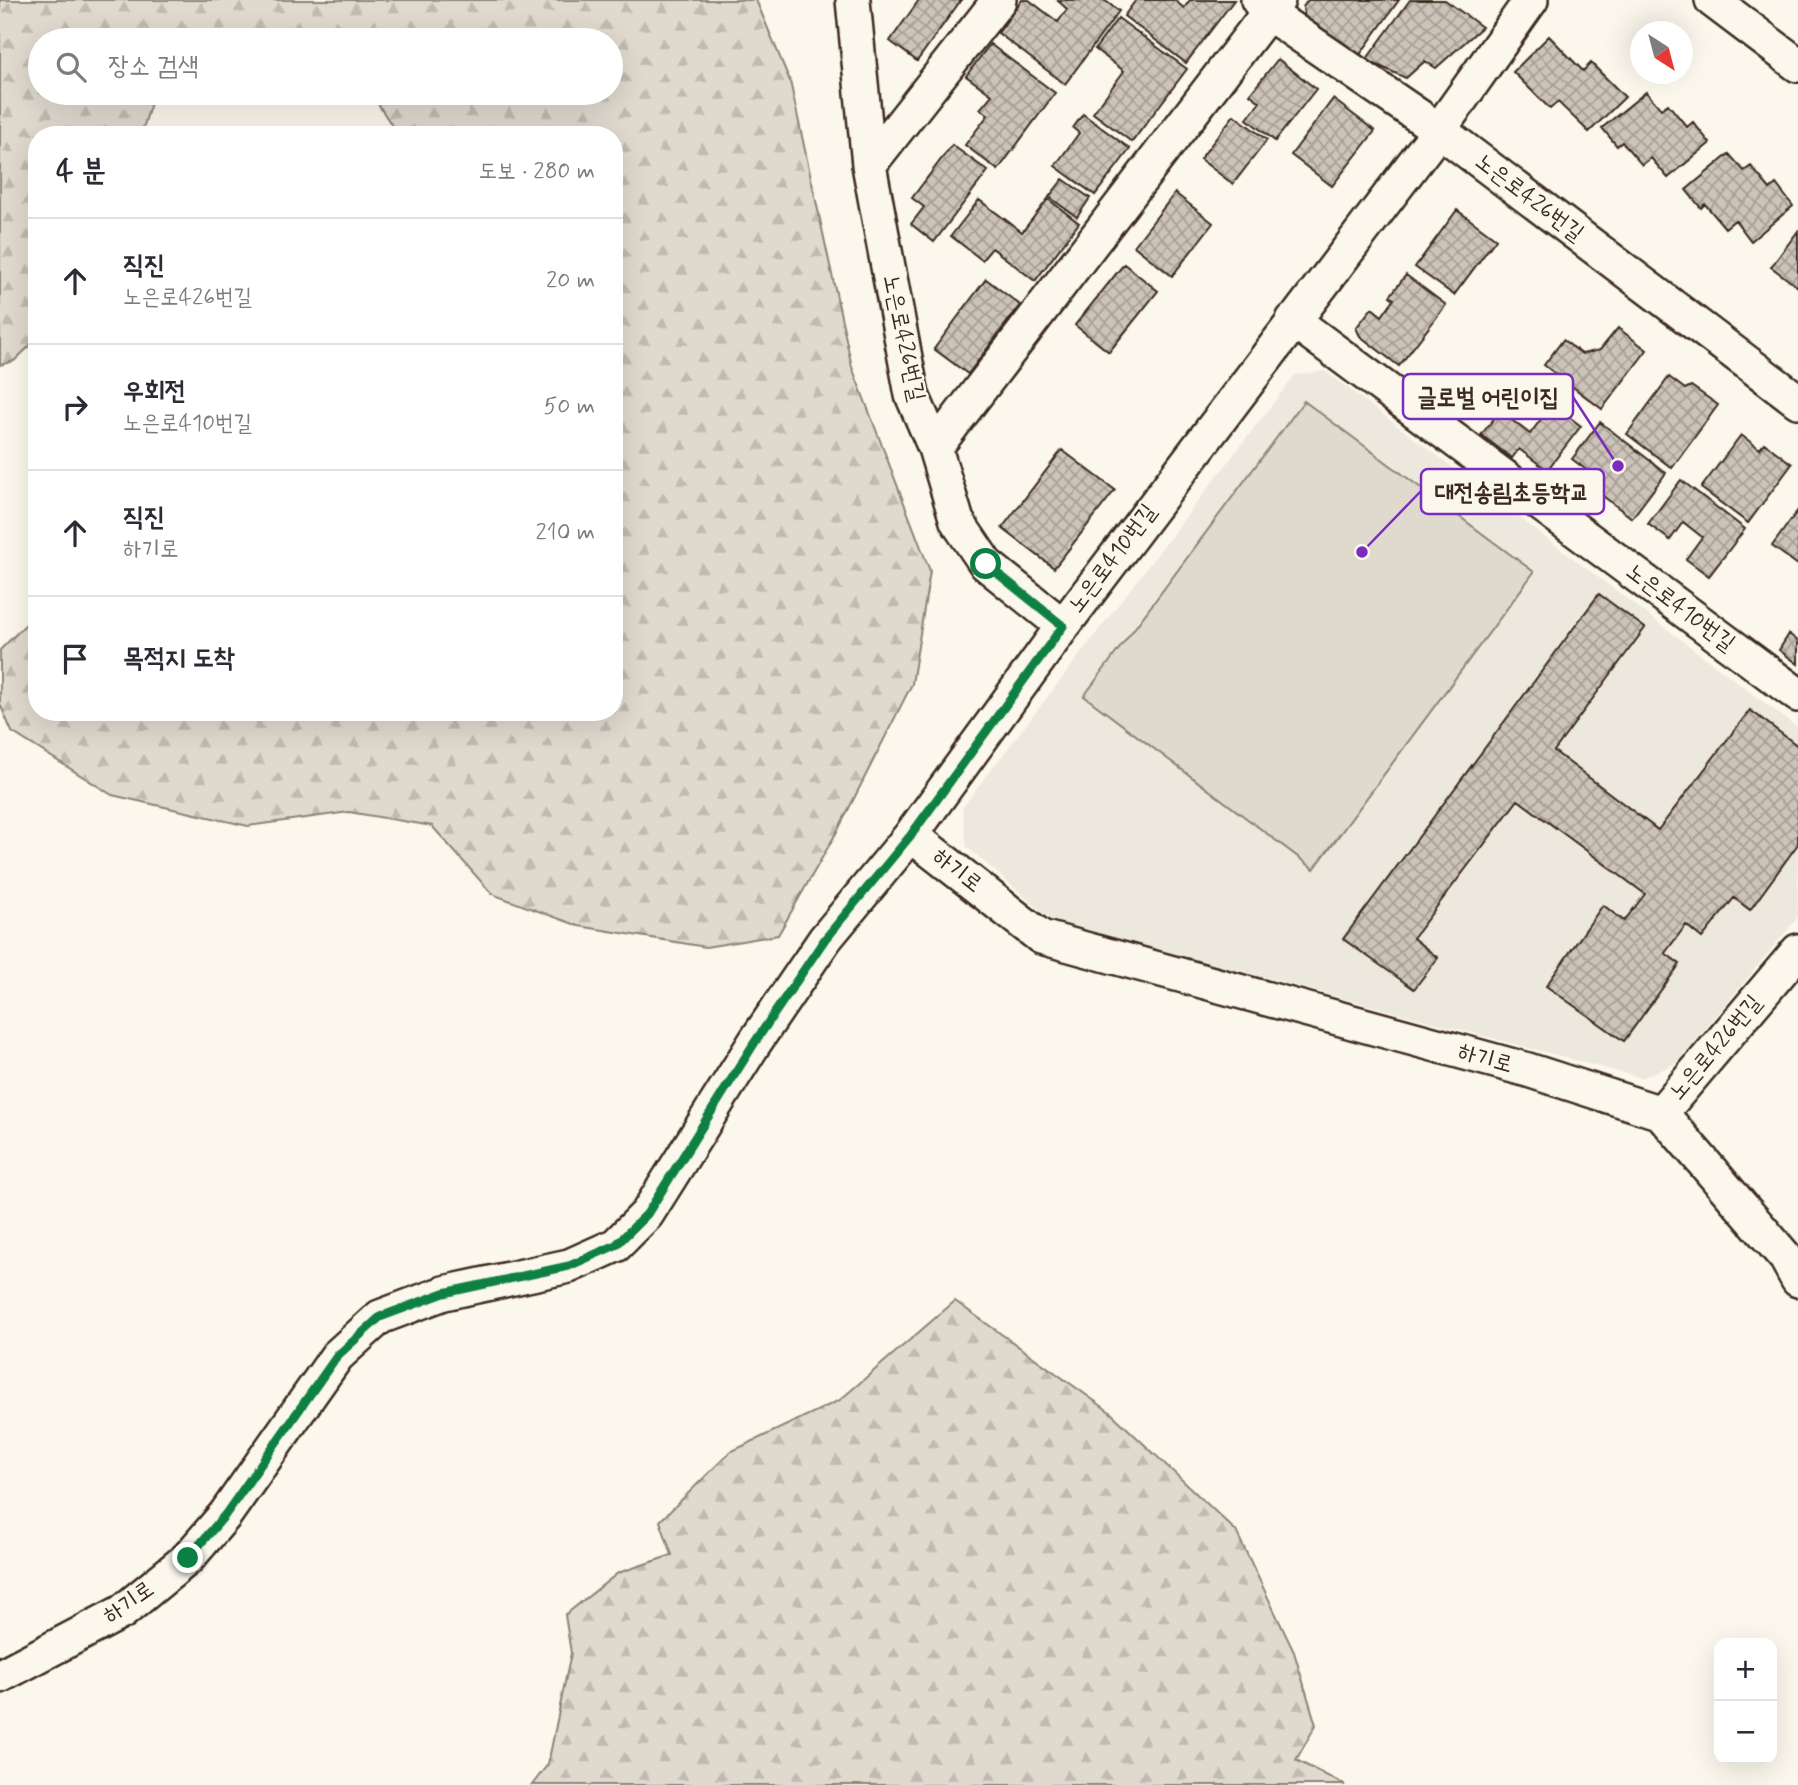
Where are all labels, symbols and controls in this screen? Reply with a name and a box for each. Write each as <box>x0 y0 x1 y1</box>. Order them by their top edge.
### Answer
north arrow <box>1630 21 1693 84</box>
search box <box>28 28 623 105</box>
icon: search <box>52 48 90 86</box>
text: 장소 검색 <box>108 50 199 84</box>
street label: 노은로426번길 <box>1468 147 1590 249</box>
text: 4 분 <box>56 152 106 191</box>
text: 도보 · 280 m <box>479 157 595 187</box>
text: 직진 <box>123 249 165 283</box>
icon: ahead <box>56 262 94 300</box>
text: 20 m <box>546 266 595 296</box>
street label: 노은로426번길 <box>875 272 931 404</box>
text: 노은로426번길 <box>123 283 252 313</box>
callout: 글로벌 어린이집 <box>1403 374 1573 419</box>
text: 우회전 <box>123 375 186 409</box>
text: 글로벌 어린이집 <box>1417 383 1559 414</box>
icon: right <box>56 388 94 426</box>
text: 50 m <box>544 392 595 422</box>
text: 노은로410번길 <box>123 409 252 439</box>
callout: 대전송림초등학교 <box>1421 469 1604 514</box>
text: 대전송림초등학교 <box>1435 478 1589 509</box>
street label: 노은로410번길 <box>1062 498 1164 620</box>
text: 직진 <box>123 501 165 535</box>
icon: ahead <box>56 514 94 552</box>
text: 210 m <box>535 518 595 548</box>
text: 하기로 <box>123 535 179 565</box>
route start <box>970 548 1001 579</box>
street label: 노은로410번길 <box>1619 557 1741 659</box>
icon: arrive <box>56 640 94 678</box>
text: 목적지 도착 <box>123 642 235 676</box>
street label: 하기로 <box>926 842 988 900</box>
street label: 노은로426번길 <box>1663 989 1769 1107</box>
street label: 하기로 <box>1454 1037 1516 1081</box>
route end <box>172 1542 203 1573</box>
street label: 하기로 <box>98 1575 160 1631</box>
map controls <box>1714 1638 1777 1764</box>
button: + <box>1714 1638 1777 1701</box>
button: − <box>1714 1701 1777 1764</box>

